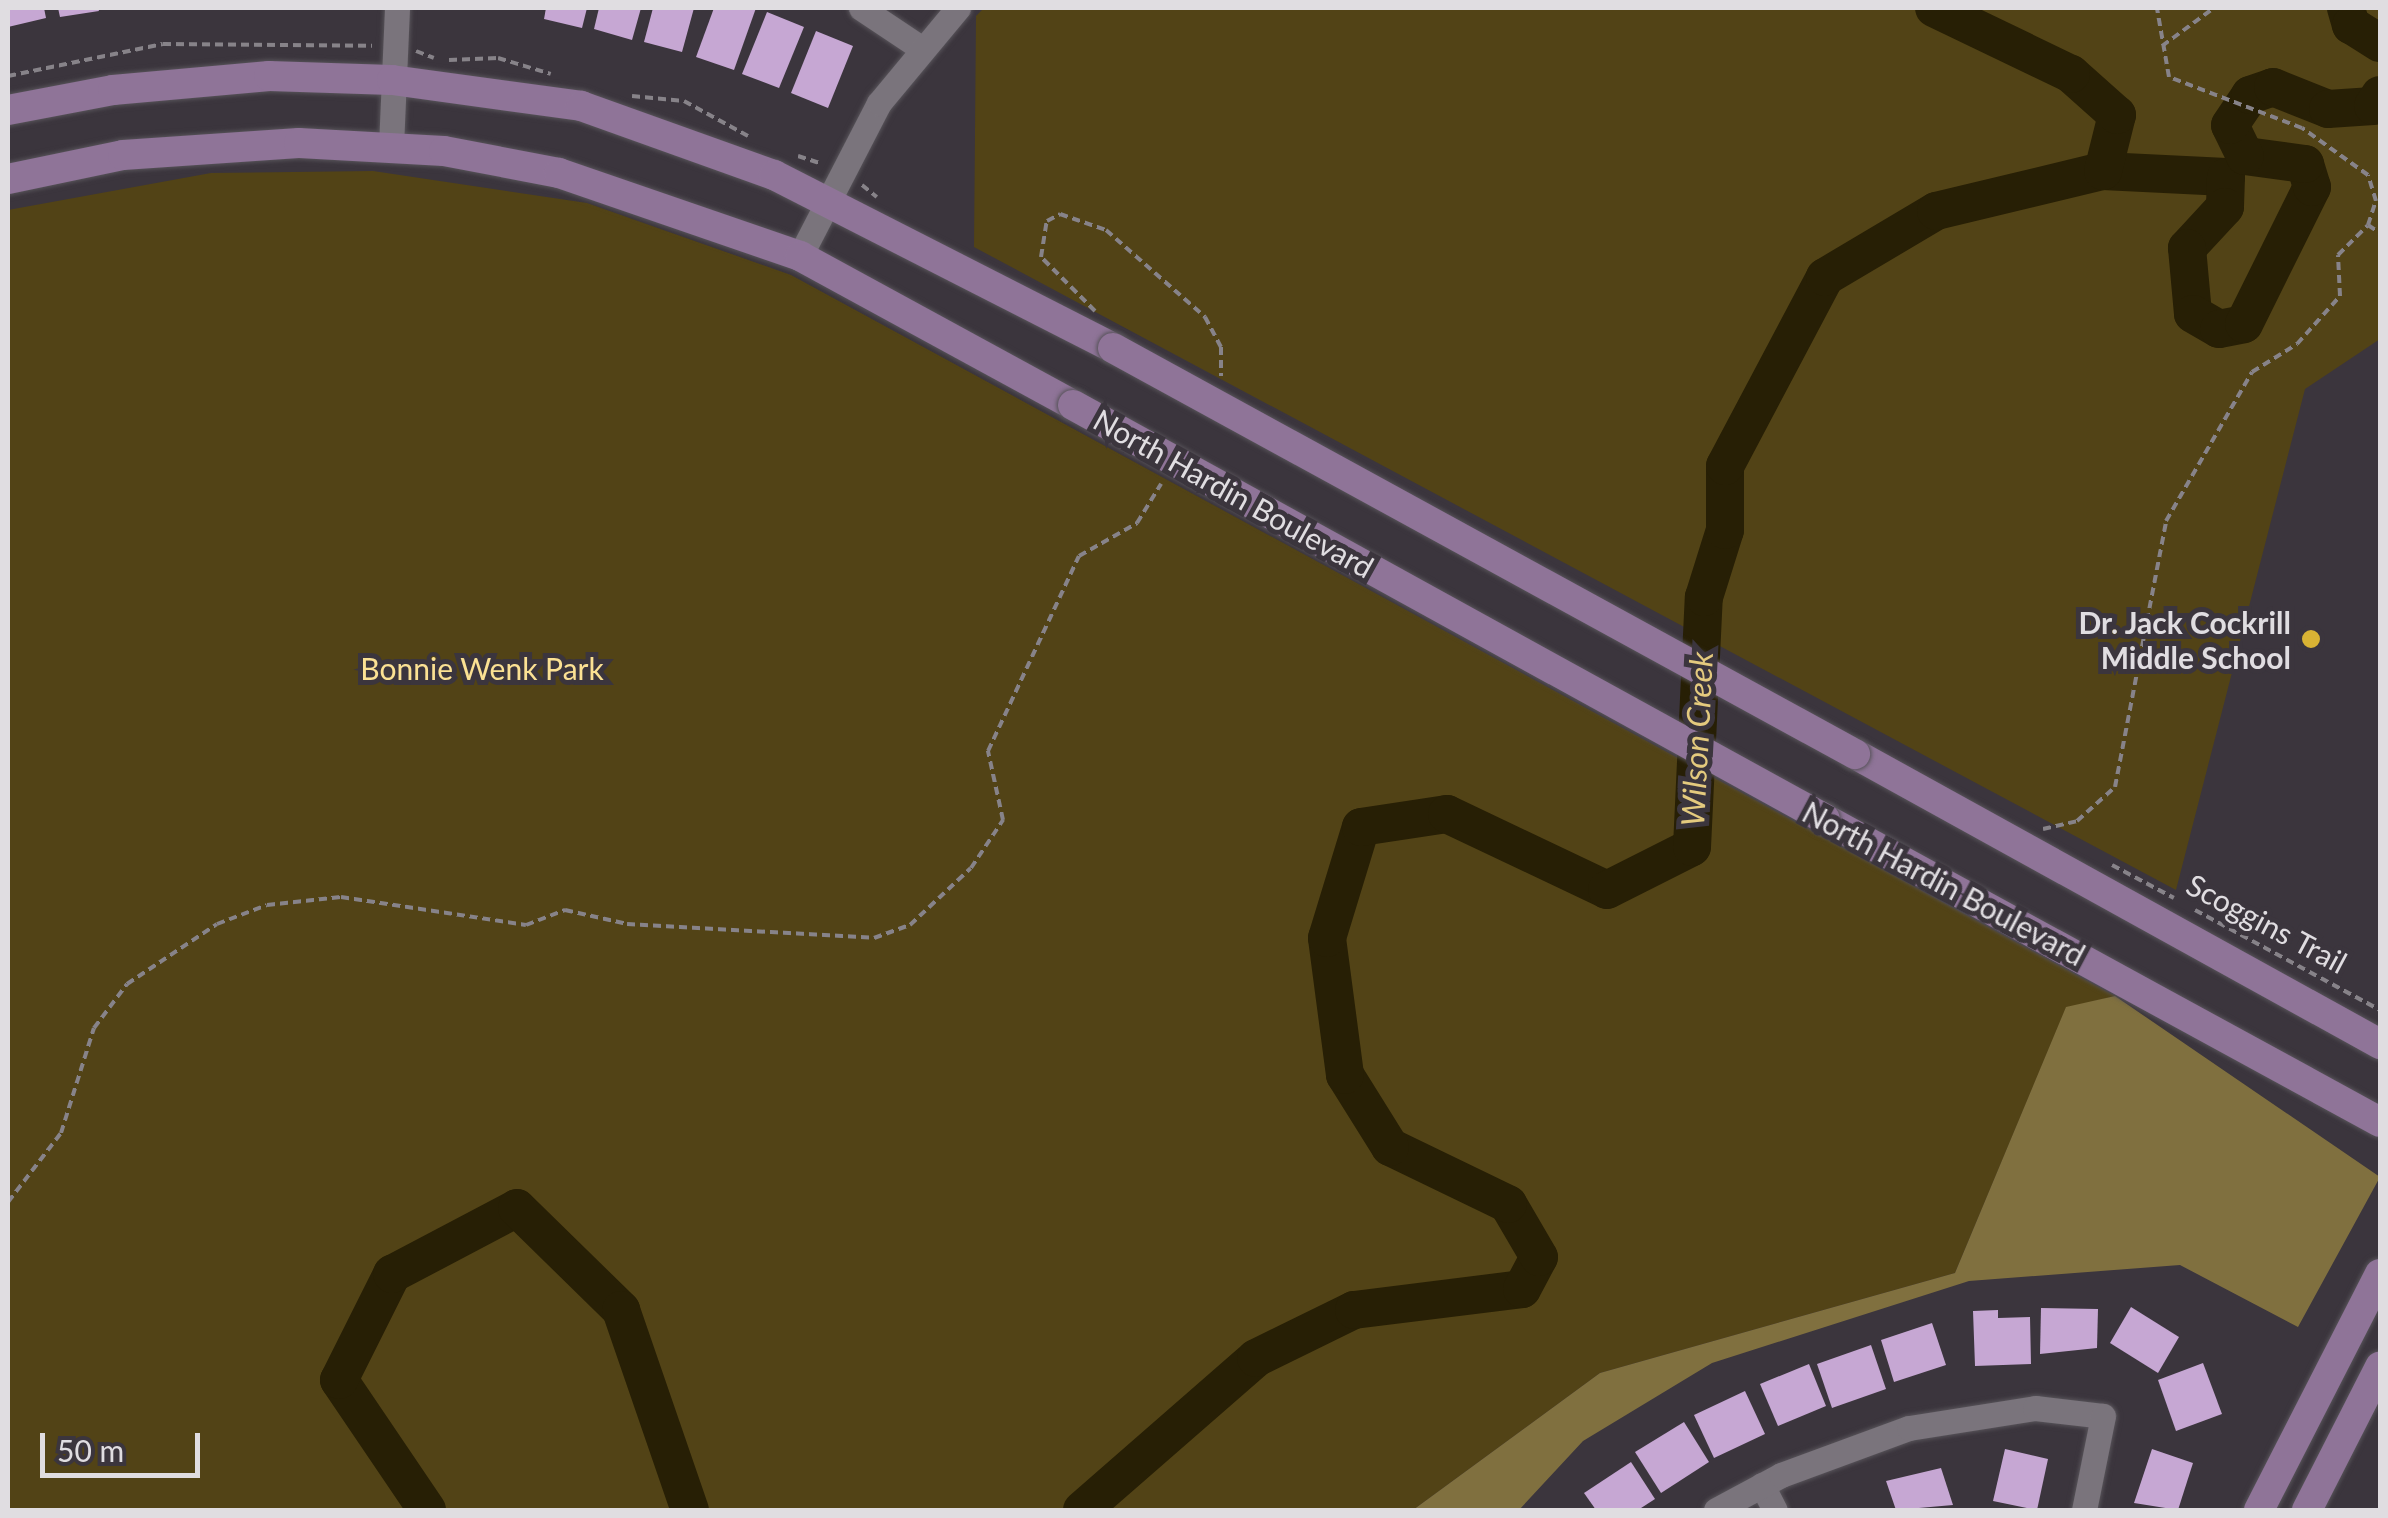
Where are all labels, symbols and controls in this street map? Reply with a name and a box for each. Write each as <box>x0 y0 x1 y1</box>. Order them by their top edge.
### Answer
street label: North Hardin Boulevard <box>1088 401 1380 585</box>
place label: Dr. Jack Cockrill Middle School <box>2078 604 2291 674</box>
marker: Dr. Jack Cockrill Middle School <box>2300 628 2322 650</box>
park label: Bonnie Wenk Park <box>360 650 604 686</box>
water label: Wilson Creek <box>1673 651 1721 827</box>
street label: North Hardin Boulevard <box>1797 793 2091 973</box>
street label: Scoggins Trail <box>2180 866 2354 980</box>
scale bar <box>45 1413 205 1475</box>
text: 50 m <box>57 1432 124 1468</box>

